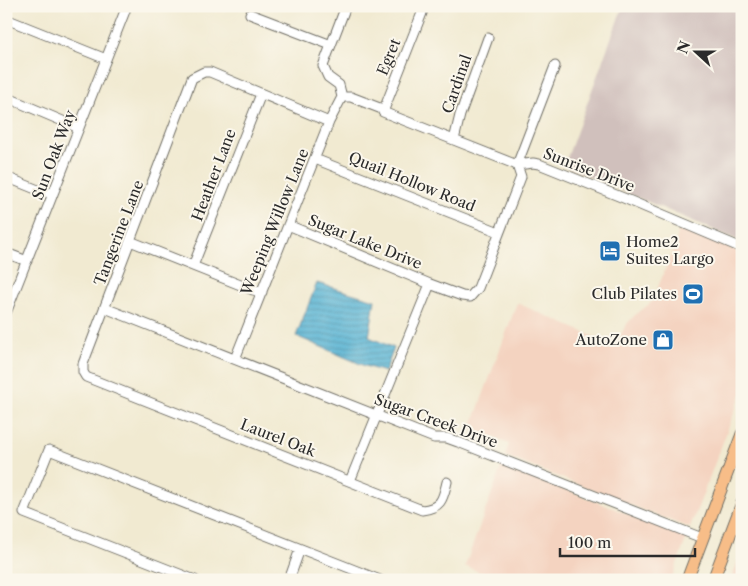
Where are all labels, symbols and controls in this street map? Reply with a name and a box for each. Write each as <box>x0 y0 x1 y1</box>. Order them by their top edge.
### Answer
north arrow <box>670 28 720 78</box>
street label: Egret <box>373 35 405 78</box>
text: N <box>673 38 694 56</box>
street label: Cardinal <box>438 51 476 116</box>
street label: Sun Oak Way <box>28 107 80 202</box>
street label: Heather Lane <box>187 126 240 224</box>
street label: Sunrise Drive <box>541 143 638 196</box>
street label: Weeping Willow Lane <box>236 146 313 299</box>
street label: Quail Hollow Road <box>346 147 478 216</box>
street label: Tangerine Lane <box>90 177 147 288</box>
street label: Sugar Lake Drive <box>305 210 425 273</box>
place label: Home2 Suites Largo <box>626 232 714 268</box>
hotel icon: Home2 Suites Largo <box>598 239 622 263</box>
sports icon: Club Pilates <box>681 282 705 306</box>
place label: Club Pilates <box>592 284 677 303</box>
shop icon: AutoZone <box>651 328 675 352</box>
place label: AutoZone <box>575 330 647 349</box>
street label: Sugar Creek Drive <box>372 389 500 452</box>
street label: Laurel Oak <box>238 415 320 461</box>
scale bar <box>560 526 696 558</box>
text: 100 m <box>568 533 611 552</box>

